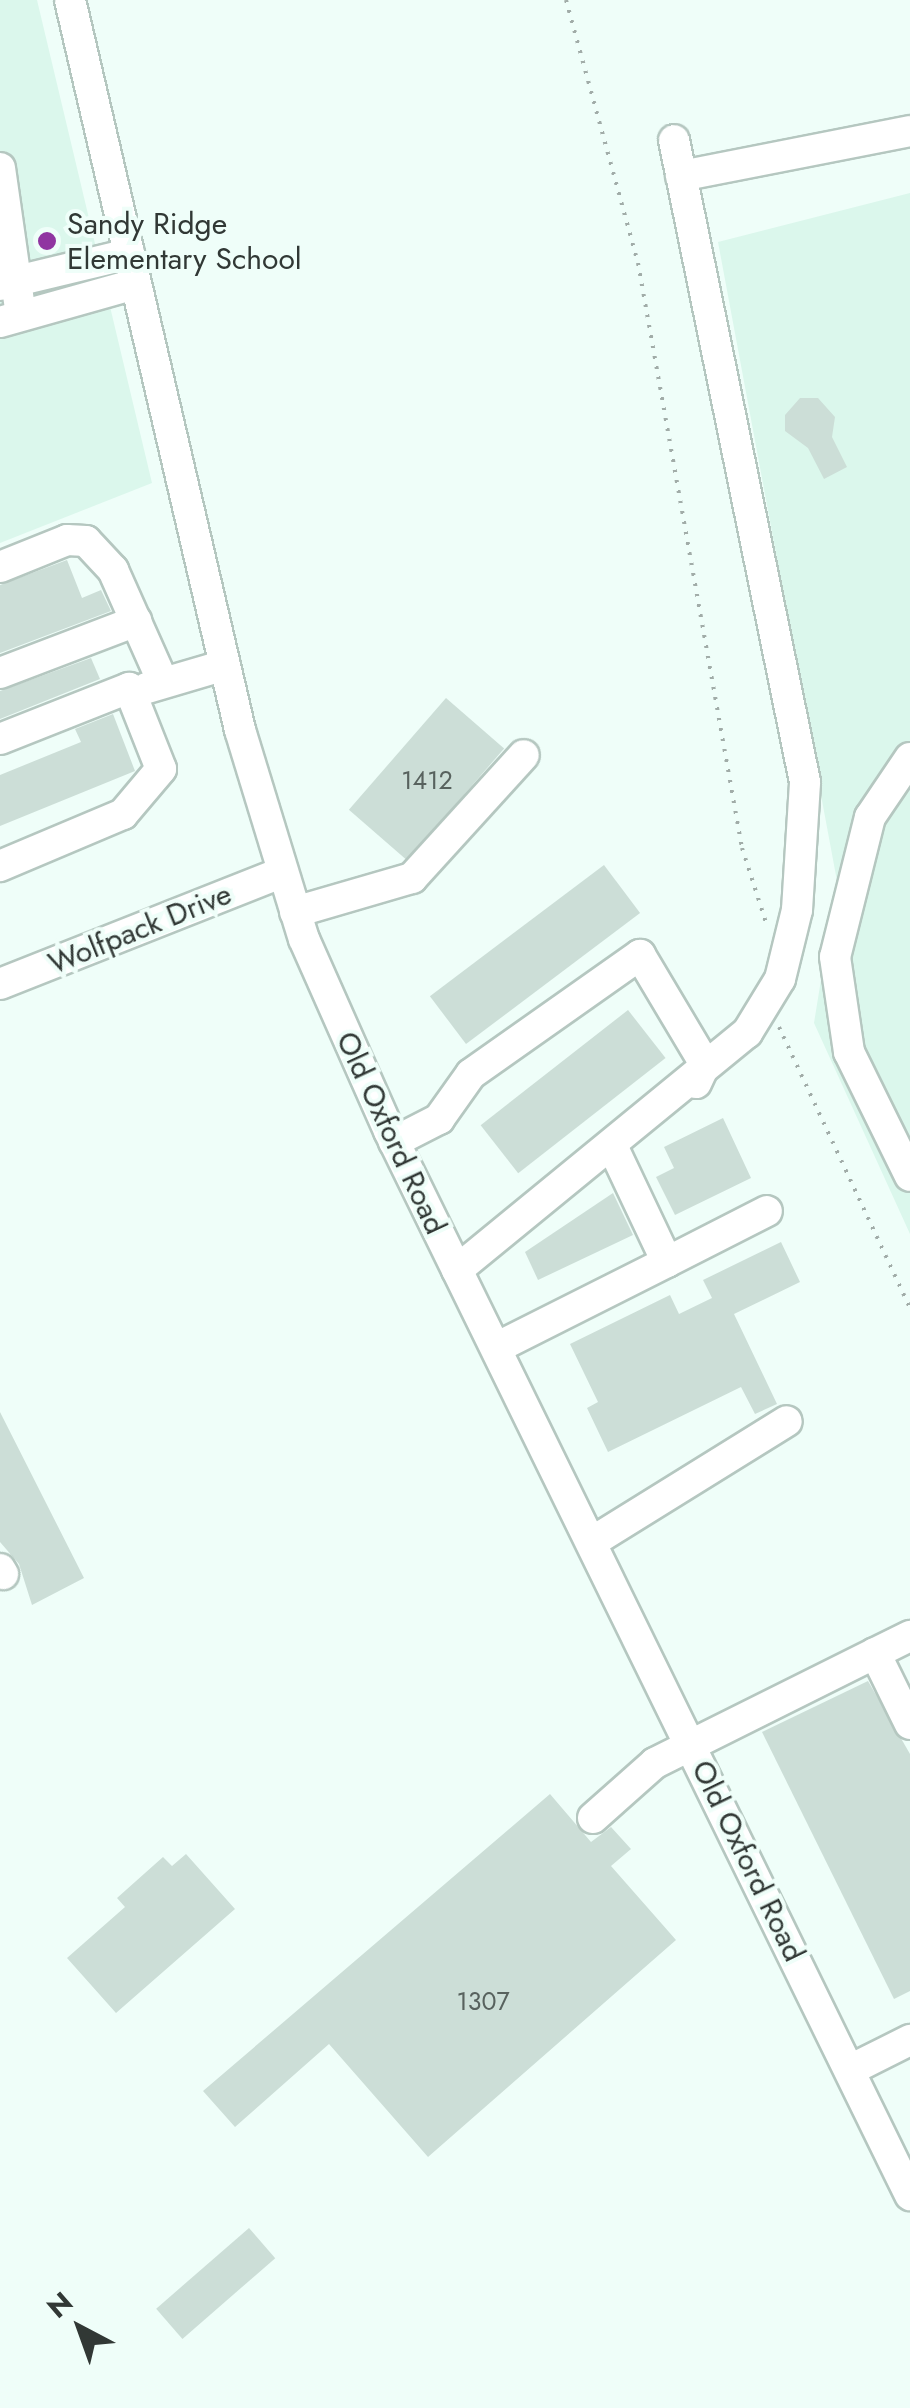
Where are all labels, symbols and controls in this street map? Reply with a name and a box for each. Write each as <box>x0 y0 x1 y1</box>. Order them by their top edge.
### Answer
place label: Sandy Ridge Elementary School <box>67 206 302 276</box>
marker: Sandy Ridge Elementary School <box>36 230 58 252</box>
house number: 1412 <box>401 765 453 795</box>
street label: Wolfpack Drive <box>43 876 237 982</box>
street label: Old Oxford Road <box>328 1026 454 1240</box>
street label: Old Oxford Road <box>684 1755 812 1967</box>
house number: 1307 <box>456 1986 510 2016</box>
north arrow <box>30 2278 130 2378</box>
text: N <box>38 2282 82 2328</box>

